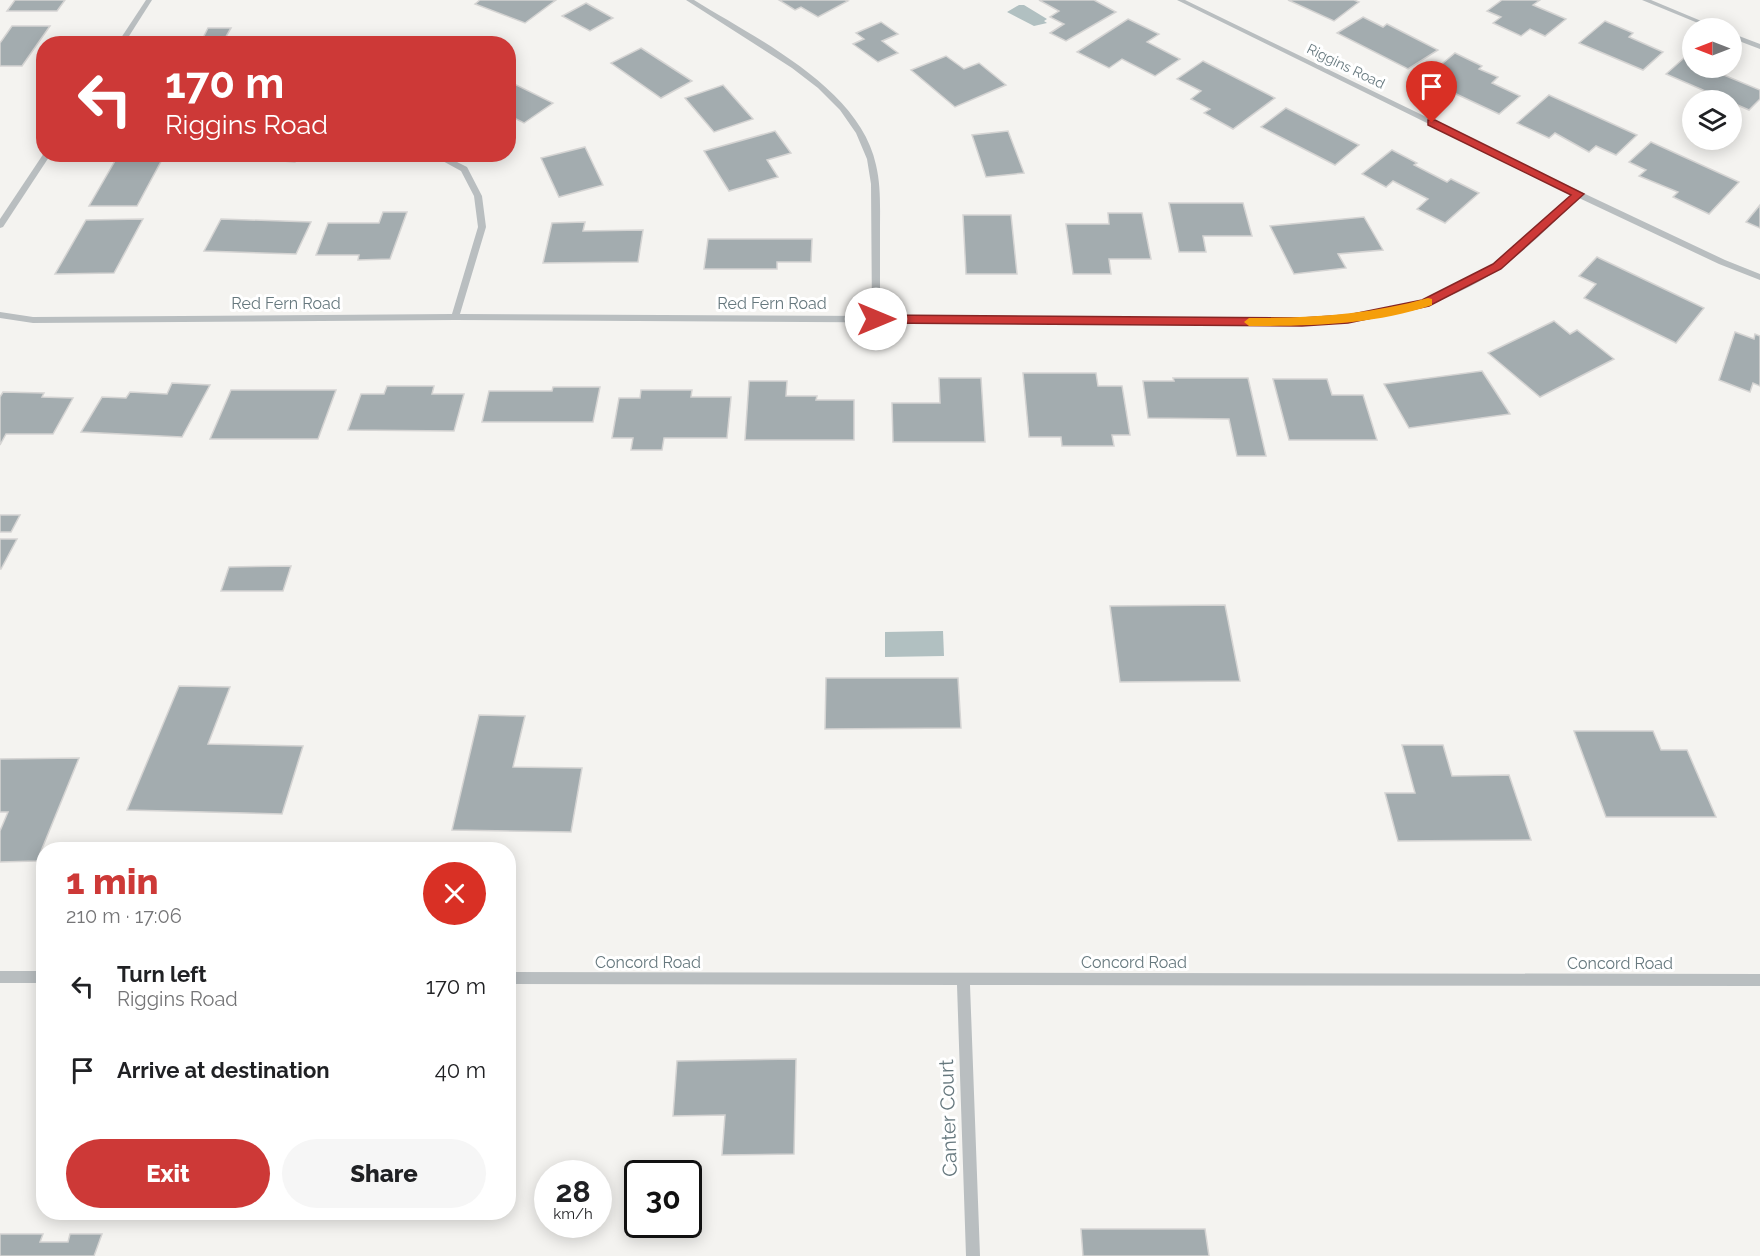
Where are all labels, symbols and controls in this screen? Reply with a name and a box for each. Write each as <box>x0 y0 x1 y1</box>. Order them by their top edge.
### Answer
north arrow <box>1682 18 1742 78</box>
map controls <box>1682 18 1742 150</box>
street label: Riggins Road <box>1304 40 1388 92</box>
text: 170 m <box>165 59 284 108</box>
icon: left <box>66 60 144 138</box>
pin <box>1406 61 1457 123</box>
icon: arrive <box>1415 70 1448 103</box>
button: layers <box>1682 90 1742 150</box>
text: Riggins Road <box>165 109 328 140</box>
position arrow <box>844 287 908 351</box>
street label: Red Fern Road <box>231 294 341 313</box>
street label: Red Fern Road <box>717 294 827 313</box>
text: 1 min <box>66 860 158 902</box>
button: close <box>423 862 486 925</box>
text: 210 m · 17:06 <box>66 904 182 928</box>
street label: Concord Road <box>595 953 701 972</box>
street label: Concord Road <box>1081 953 1187 972</box>
street label: Concord Road <box>1567 954 1673 973</box>
text: Turn left <box>117 961 207 987</box>
icon: left <box>66 970 99 1003</box>
text: 170 m <box>426 973 486 999</box>
text: Riggins Road <box>117 987 238 1011</box>
icon: arrive <box>66 1054 99 1087</box>
text: Arrive at destination <box>117 1057 330 1083</box>
text: 40 m <box>435 1057 486 1083</box>
street label: Canter Court <box>934 1059 962 1177</box>
button: Exit <box>66 1139 270 1208</box>
button: Share <box>282 1139 486 1208</box>
speed limit sign: 30 <box>624 1160 702 1238</box>
text: 28 <box>555 1174 591 1209</box>
text: km/h <box>553 1205 593 1223</box>

